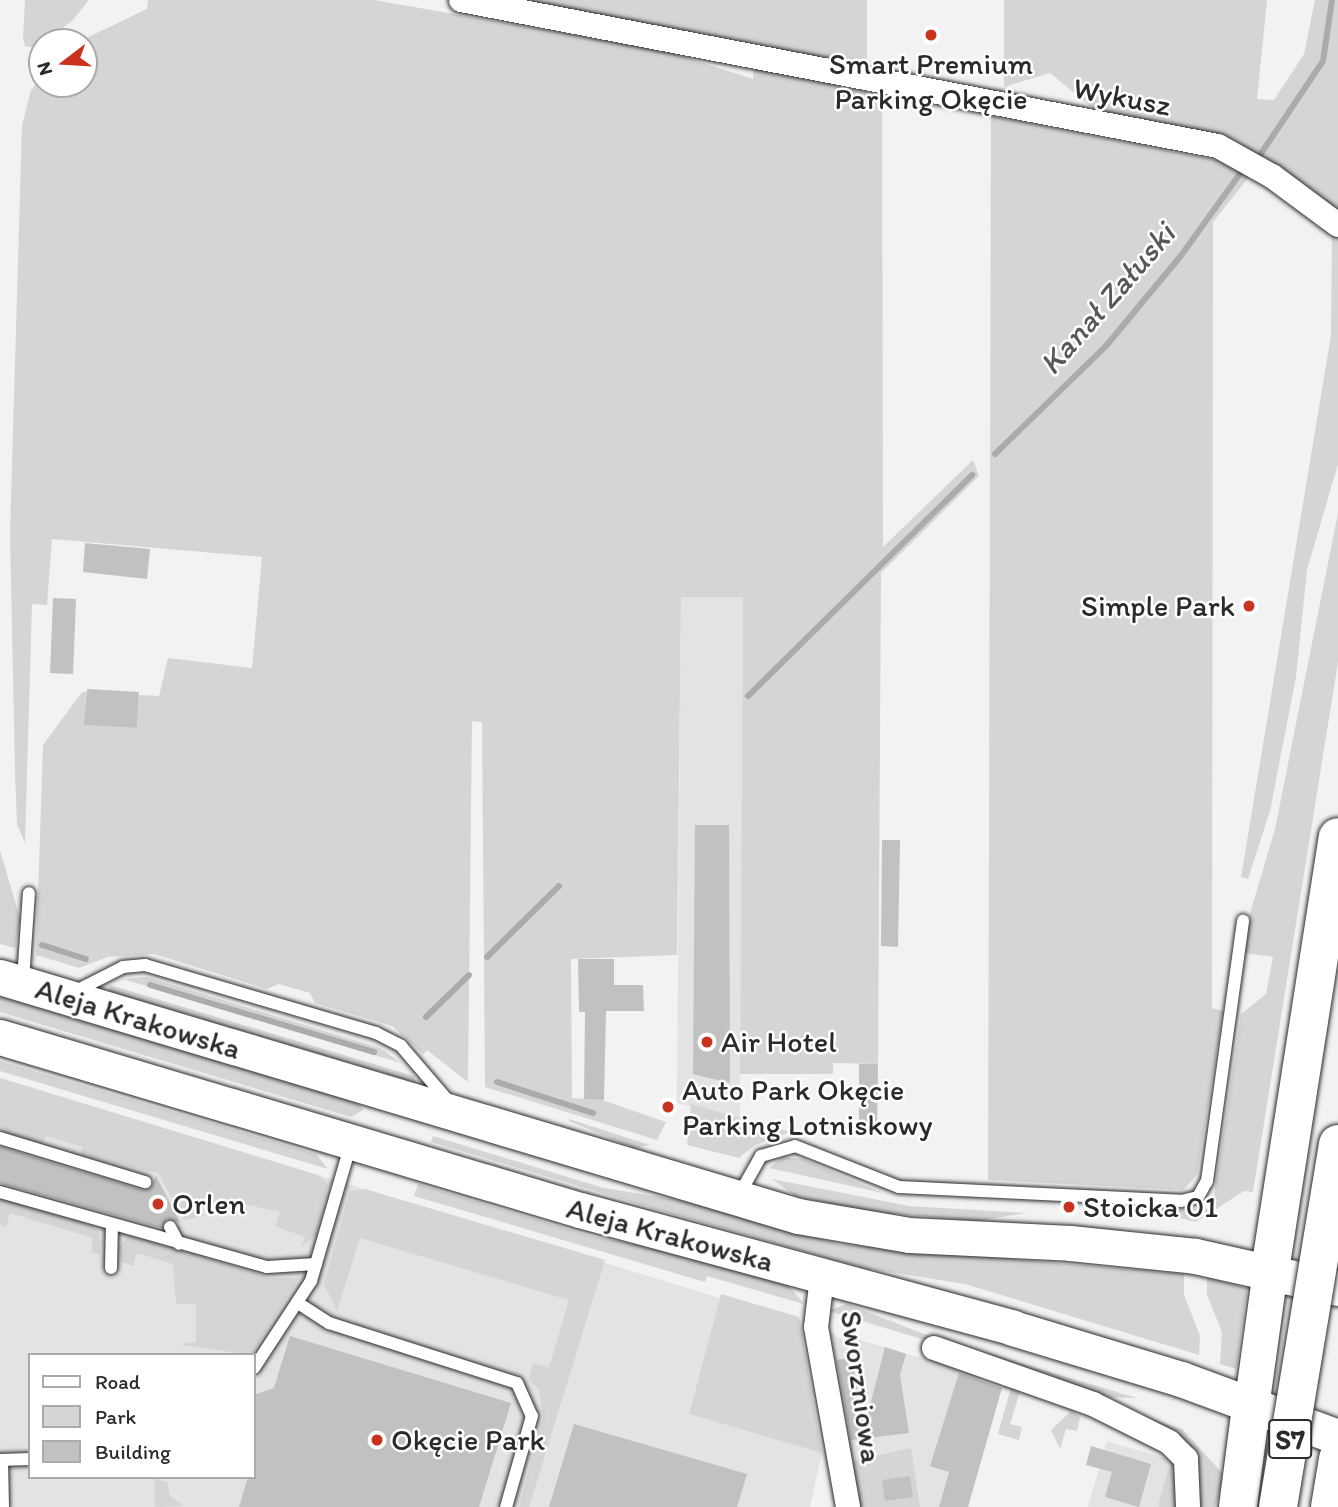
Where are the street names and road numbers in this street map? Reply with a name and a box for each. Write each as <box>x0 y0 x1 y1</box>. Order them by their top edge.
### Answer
street label: Wykusz <box>1070 70 1174 124</box>
street label: Aleja Krakowska <box>31 971 245 1067</box>
street label: Aleja Krakowska <box>563 1190 777 1280</box>
street label: Sworzniowa <box>832 1308 890 1466</box>
road number: S7 <box>1267 1414 1313 1464</box>

